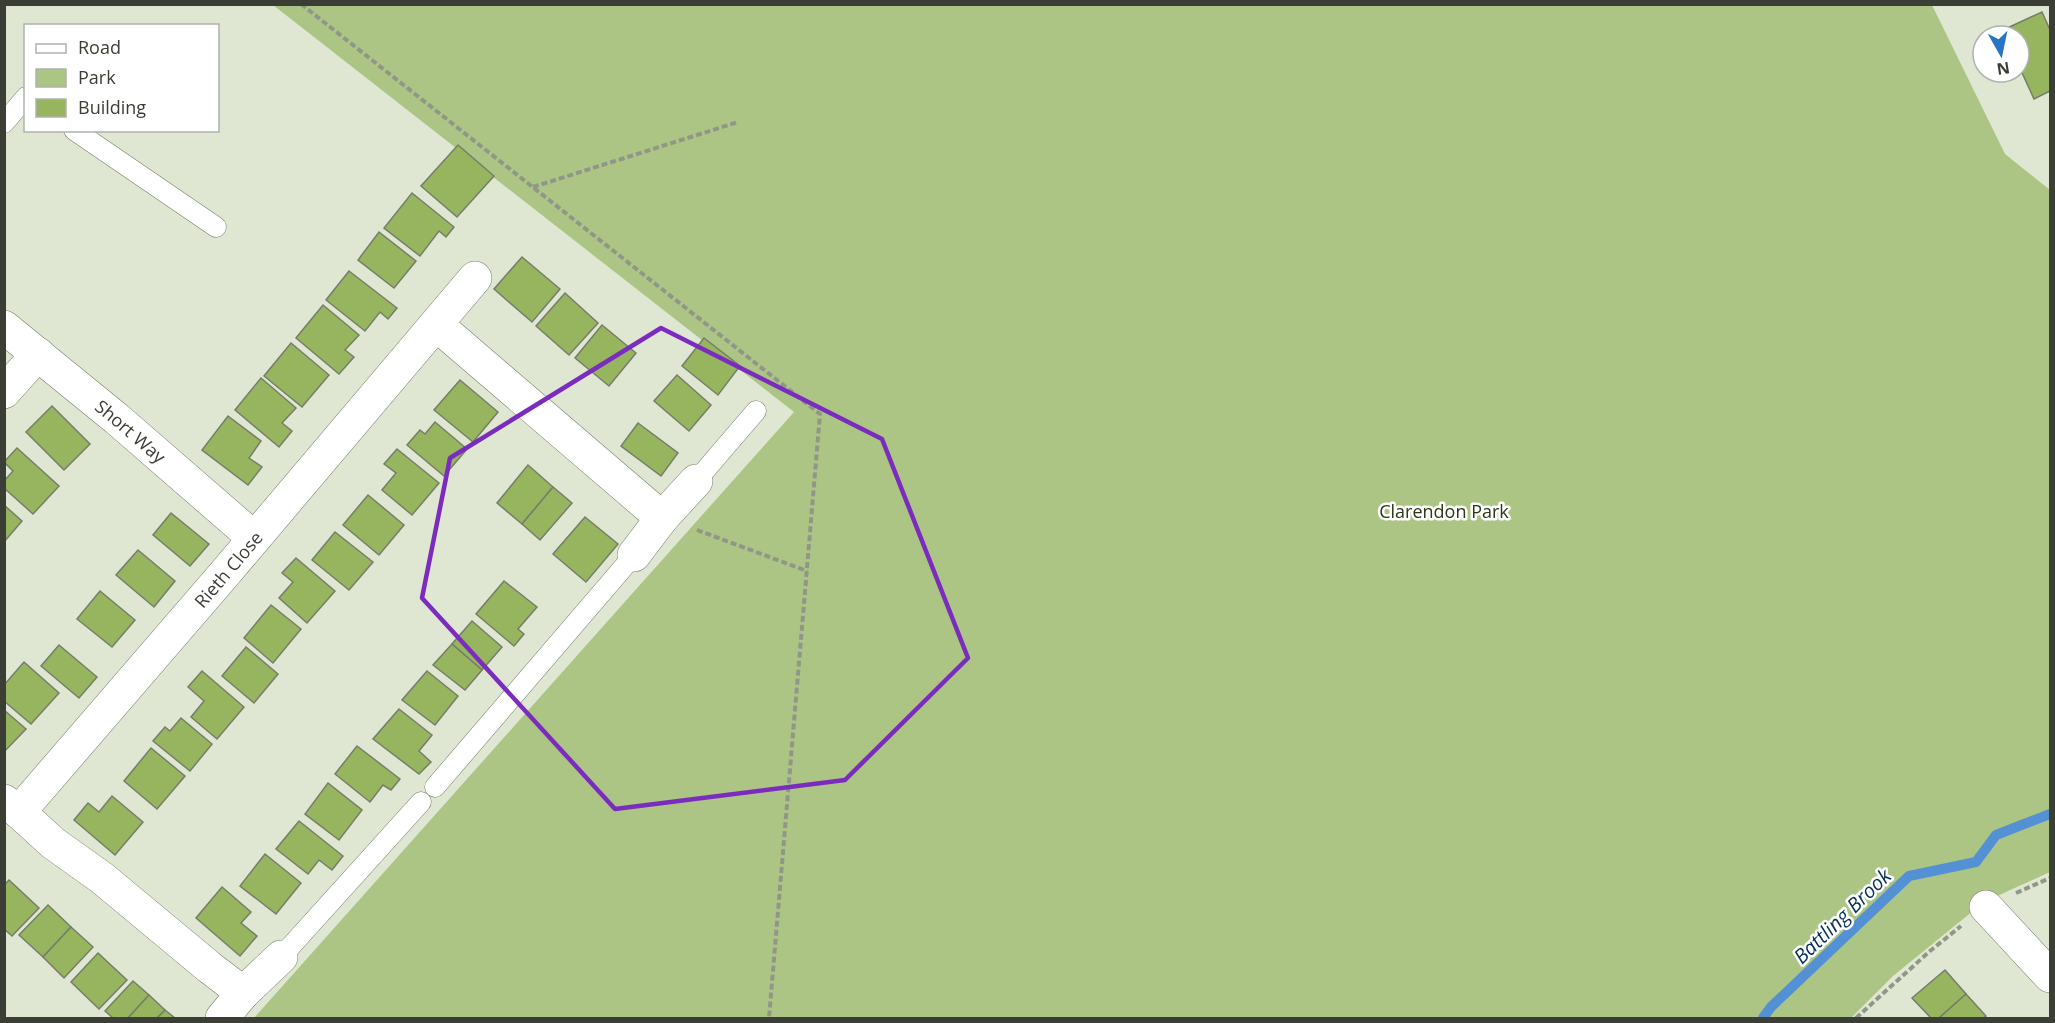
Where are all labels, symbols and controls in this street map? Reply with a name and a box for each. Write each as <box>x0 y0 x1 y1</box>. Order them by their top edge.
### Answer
legend <box>24 24 219 132</box>
north arrow <box>1971 24 2031 84</box>
text: Road <box>78 35 121 59</box>
text: N <box>1995 57 2011 81</box>
text: Park <box>78 65 116 89</box>
text: Building <box>78 95 146 119</box>
street label: Short Way <box>90 394 172 469</box>
park label: Clarendon Park <box>1379 499 1509 523</box>
street label: Rieth Close <box>189 526 268 613</box>
water label: Battling Brook <box>1787 862 1898 969</box>

